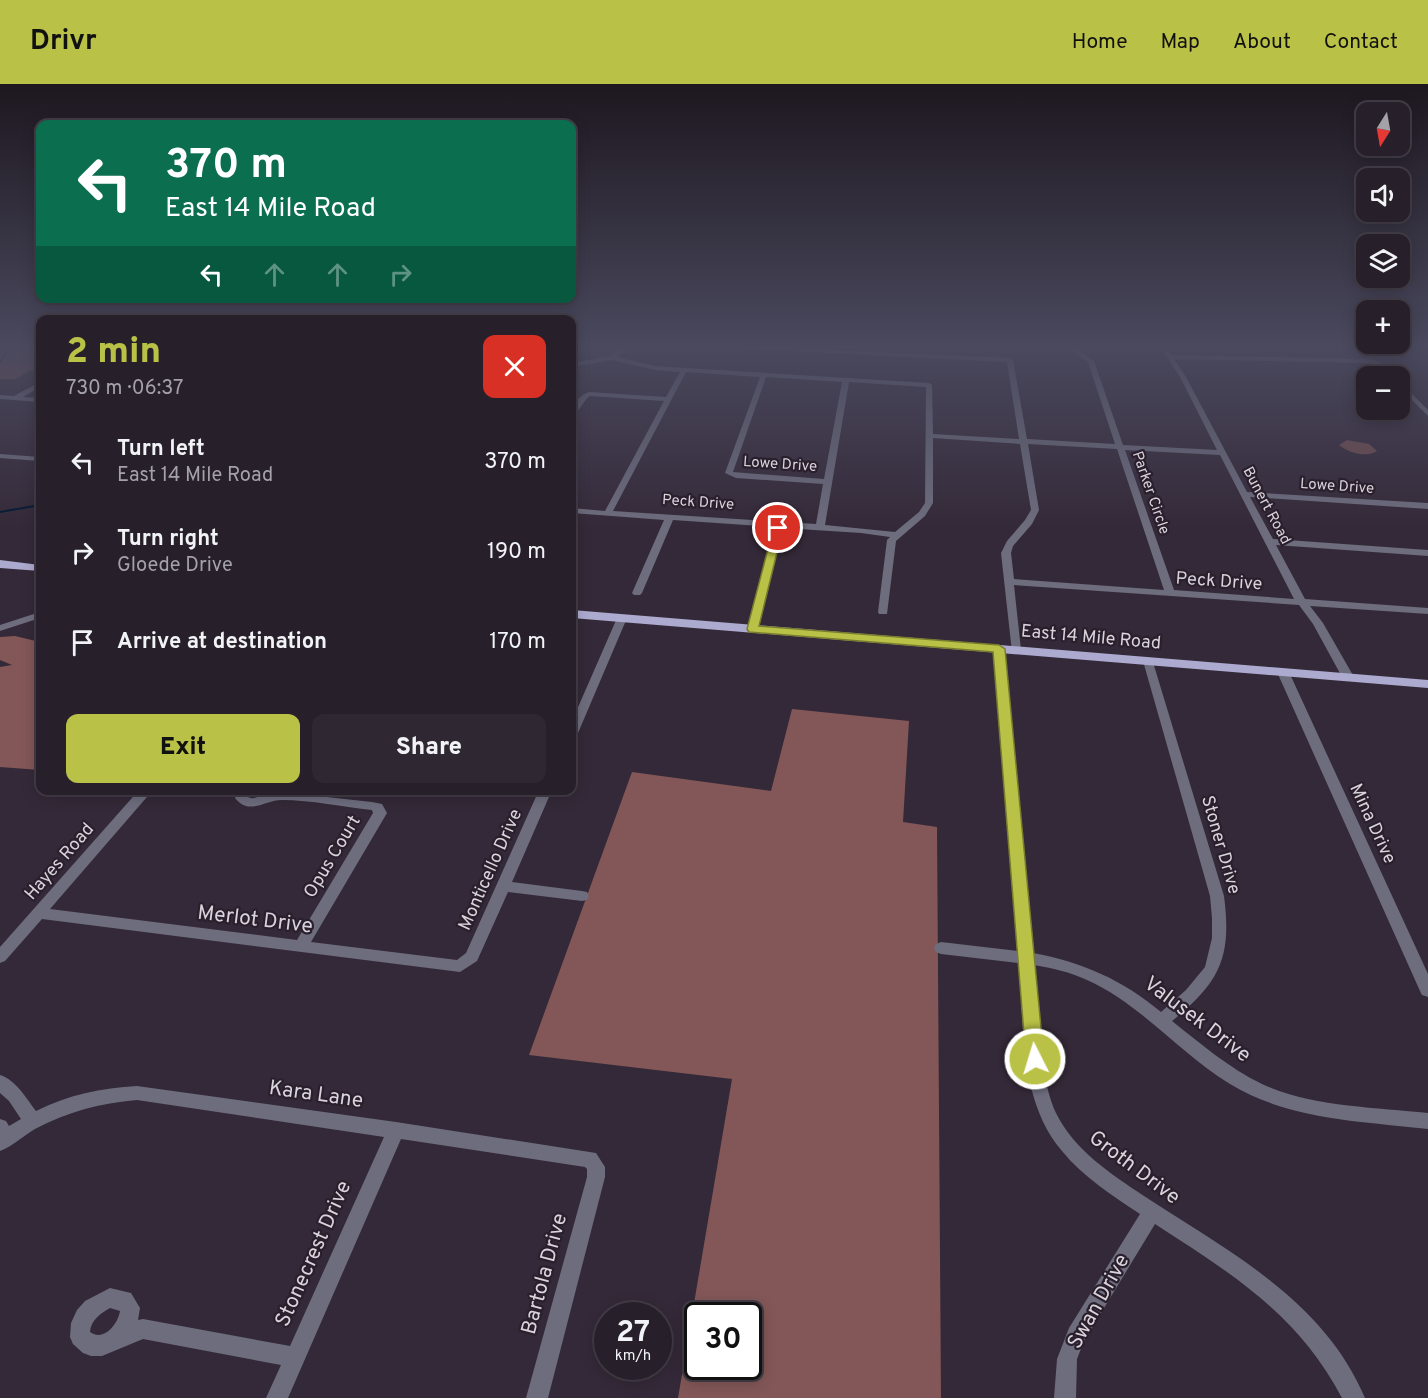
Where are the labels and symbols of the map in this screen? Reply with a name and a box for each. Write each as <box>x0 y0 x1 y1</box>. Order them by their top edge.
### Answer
north arrow <box>1356 102 1410 156</box>
street label: Parker Circle <box>1127 449 1173 537</box>
street label: Lowe Drive <box>742 453 818 477</box>
street label: Bunert Road <box>1238 464 1294 548</box>
street label: Lowe Drive <box>1299 475 1375 499</box>
street label: Peck Drive <box>661 491 735 515</box>
pin <box>752 502 803 553</box>
street label: Peck Drive <box>1175 567 1263 597</box>
street label: East 14 Mile Road <box>1020 620 1162 656</box>
street label: Mina Drive <box>1343 780 1401 868</box>
street label: Stoner Drive <box>1195 793 1245 897</box>
street label: Monticello Drive <box>454 806 528 934</box>
street label: Opus Court <box>299 812 367 902</box>
street label: Hayes Road <box>20 819 100 905</box>
street label: Merlot Drive <box>196 900 314 940</box>
street label: Valusek Drive <box>1138 971 1256 1069</box>
position arrow <box>1003 1027 1067 1091</box>
street label: Kara Lane <box>267 1075 365 1115</box>
street label: Groth Drive <box>1083 1125 1185 1211</box>
street label: Stonecrest Drive <box>270 1177 358 1331</box>
street label: Bartola Drive <box>516 1210 574 1338</box>
street label: Swan Drive <box>1062 1250 1136 1354</box>
speed limit sign: 30 <box>684 1302 762 1380</box>

